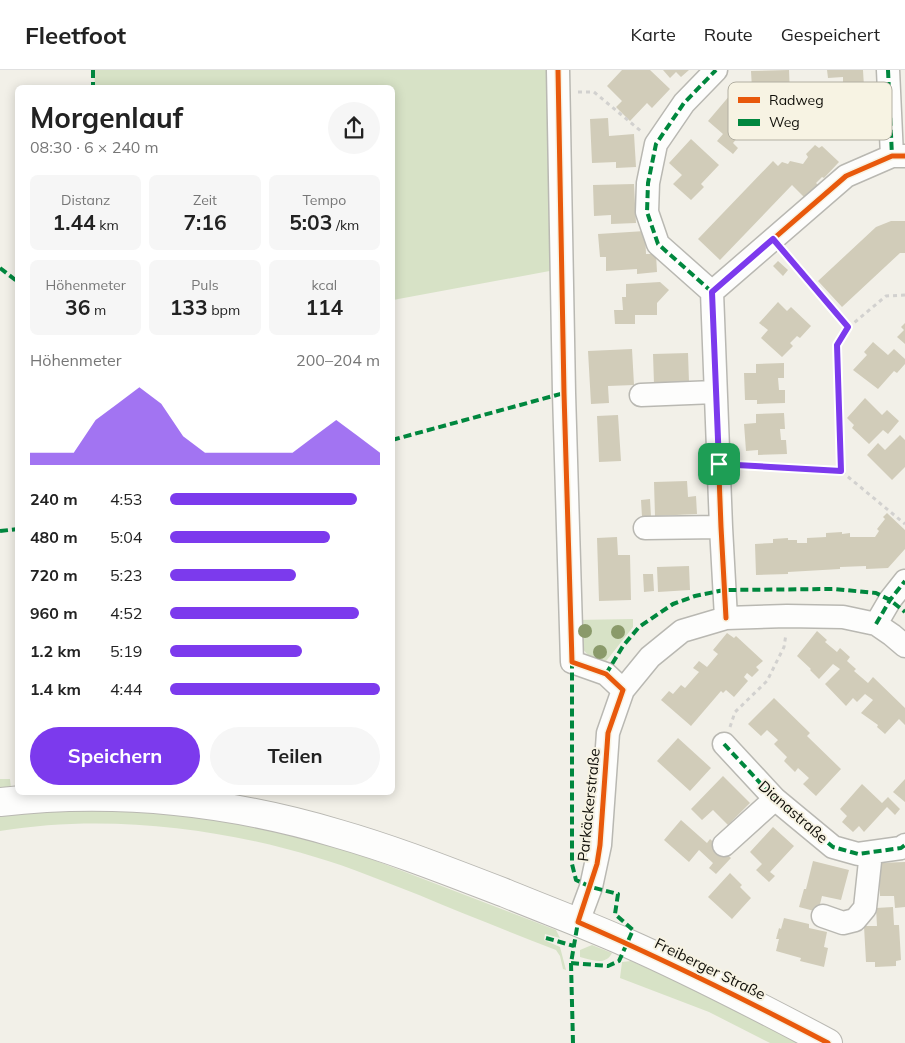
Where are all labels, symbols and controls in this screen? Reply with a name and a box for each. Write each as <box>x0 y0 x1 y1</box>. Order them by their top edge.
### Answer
text: Fleetfoot <box>25 20 126 50</box>
text: Karte <box>631 23 676 46</box>
text: Route <box>704 23 753 46</box>
text: Gespeichert <box>781 23 880 46</box>
legend <box>728 82 892 140</box>
text: Radweg <box>769 91 824 109</box>
text: Morgenlauf <box>30 100 183 135</box>
button: share <box>328 102 380 154</box>
text: Weg <box>769 113 800 131</box>
text: 08:30 · 6 × 240 m <box>30 137 159 157</box>
text: Distanz <box>61 191 110 209</box>
text: Zeit <box>193 191 217 209</box>
text: Tempo <box>302 191 346 209</box>
text: 1.44 <box>53 209 96 235</box>
text: 7:16 <box>183 209 227 235</box>
text: 5:03 <box>289 209 332 235</box>
text: km <box>96 216 119 234</box>
text: /km <box>332 216 359 234</box>
text: Höhenmeter <box>46 276 126 294</box>
text: Puls <box>191 276 219 294</box>
text: kcal <box>312 276 337 294</box>
text: 36 <box>65 294 90 320</box>
text: 133 <box>170 294 208 320</box>
text: 114 <box>305 294 343 320</box>
text: m <box>90 301 106 319</box>
text: bpm <box>208 301 240 319</box>
text: Höhenmeter <box>30 350 122 370</box>
text: 200–204 m <box>296 350 380 370</box>
pin <box>698 443 740 485</box>
icon: arrive <box>705 450 733 478</box>
text: 240 m <box>30 489 78 509</box>
text: 4:53 <box>110 489 142 509</box>
text: 480 m <box>30 527 78 547</box>
text: 5:04 <box>110 527 142 547</box>
text: 720 m <box>30 565 78 585</box>
text: 5:23 <box>110 565 142 585</box>
text: 960 m <box>30 603 78 623</box>
text: 4:52 <box>110 603 142 623</box>
text: 1.2 km <box>30 641 81 661</box>
text: 5:19 <box>110 641 142 661</box>
text: 1.4 km <box>30 679 81 699</box>
text: 4:44 <box>110 679 142 699</box>
button: Speichern <box>30 727 200 785</box>
button: Teilen <box>210 727 380 785</box>
street label: Parkäckerstraße <box>573 747 604 862</box>
street label: Dianastraße <box>755 776 832 847</box>
street label: Freiberger Straße <box>652 933 769 1004</box>

